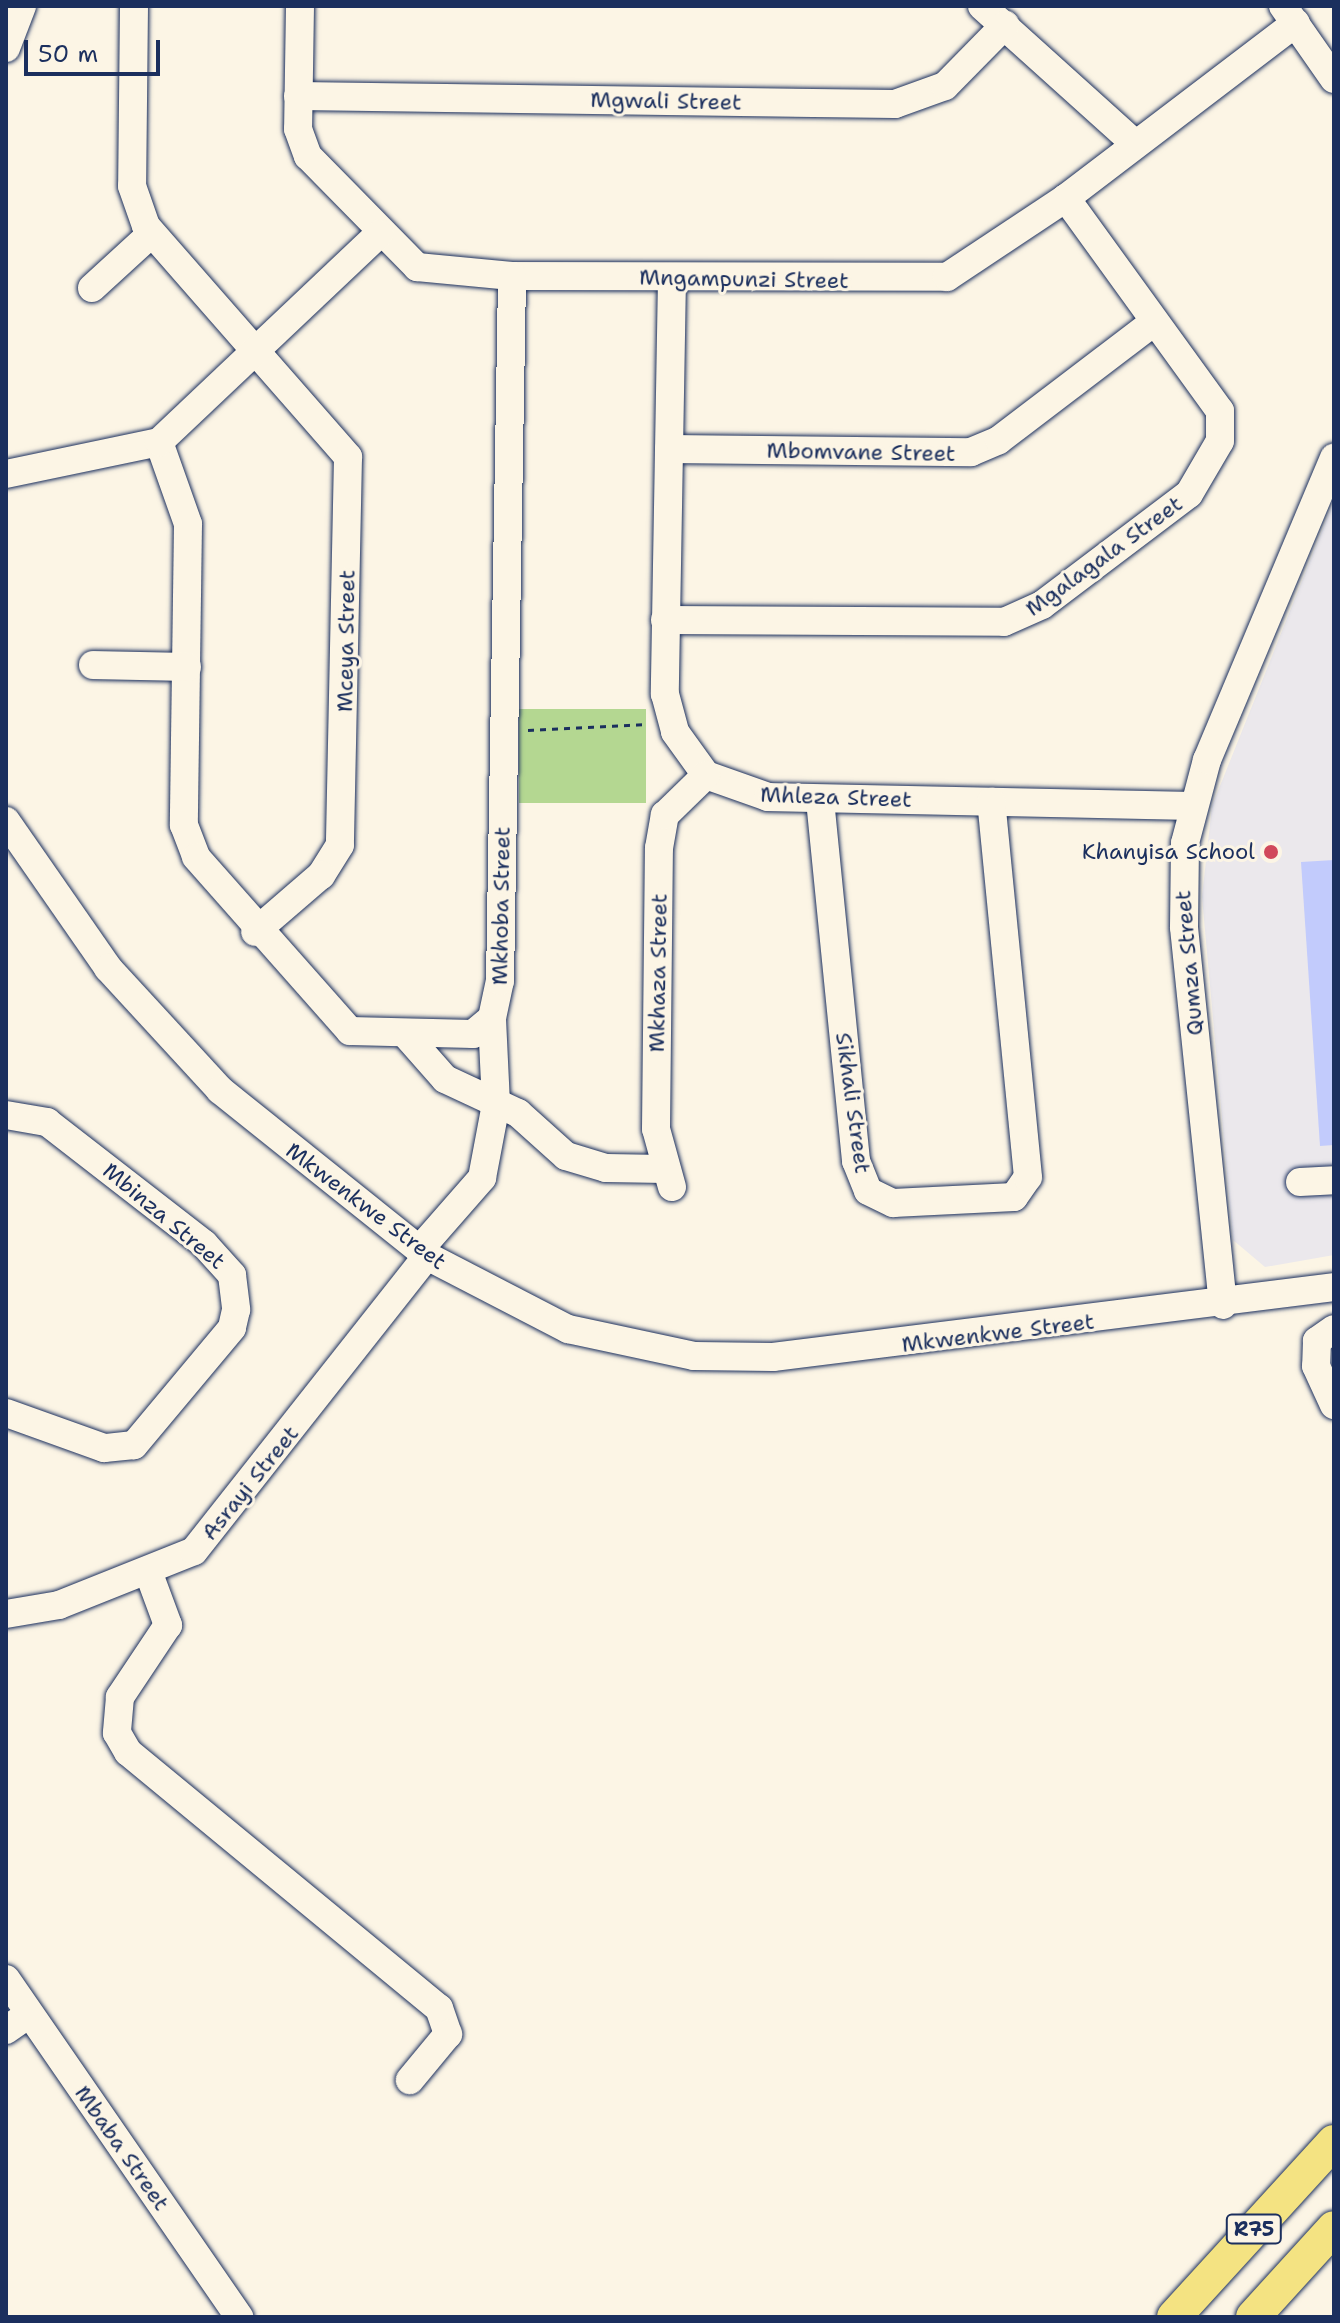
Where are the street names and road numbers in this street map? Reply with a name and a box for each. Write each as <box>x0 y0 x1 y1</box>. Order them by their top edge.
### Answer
street label: Mgwali Street <box>590 86 742 116</box>
street label: Mngampunzi Street <box>639 264 849 294</box>
street label: Mbomvane Street <box>766 437 956 467</box>
street label: Mgalagala Street <box>1020 490 1188 622</box>
street label: Mceya Street <box>332 570 360 712</box>
street label: Mhleza Street <box>760 781 912 813</box>
street label: Mkhoba Street <box>486 827 516 985</box>
street label: Qumza Street <box>1170 889 1208 1037</box>
street label: Mkhaza Street <box>643 893 673 1053</box>
street label: Sikhali Street <box>830 1031 876 1175</box>
street label: Mkwenkwe Street <box>281 1137 451 1275</box>
street label: Mbinza Street <box>98 1157 230 1275</box>
street label: Mkwenkwe Street <box>900 1308 1096 1358</box>
street label: Asrayi Street <box>196 1421 304 1545</box>
street label: Mbaba Street <box>69 2081 175 2215</box>
road number: R75 <box>1224 2213 1284 2245</box>

